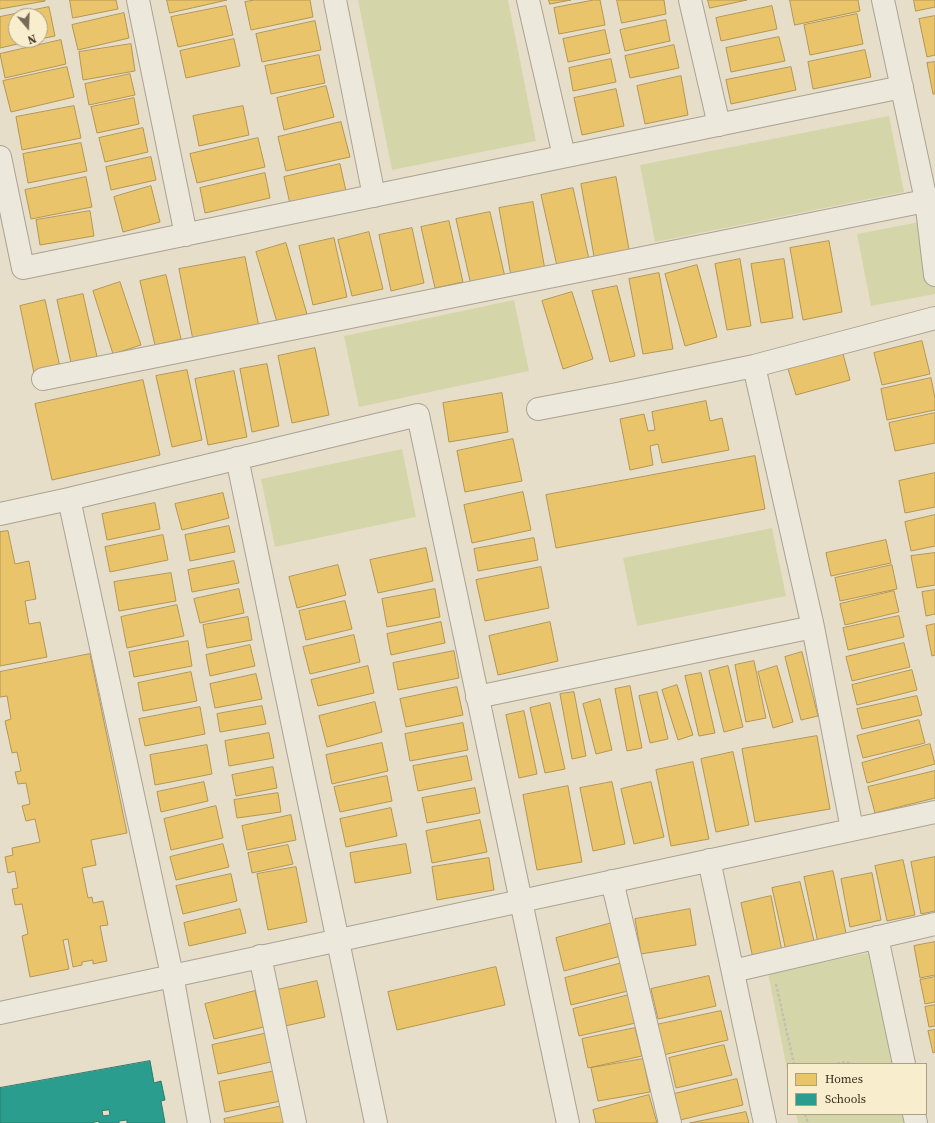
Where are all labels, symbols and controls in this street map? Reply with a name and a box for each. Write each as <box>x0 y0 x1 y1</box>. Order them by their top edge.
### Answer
north arrow <box>8 8 48 48</box>
text: N <box>26 30 38 47</box>
legend <box>787 1063 927 1115</box>
text: Homes <box>825 1071 863 1087</box>
text: Schools <box>825 1091 866 1107</box>

